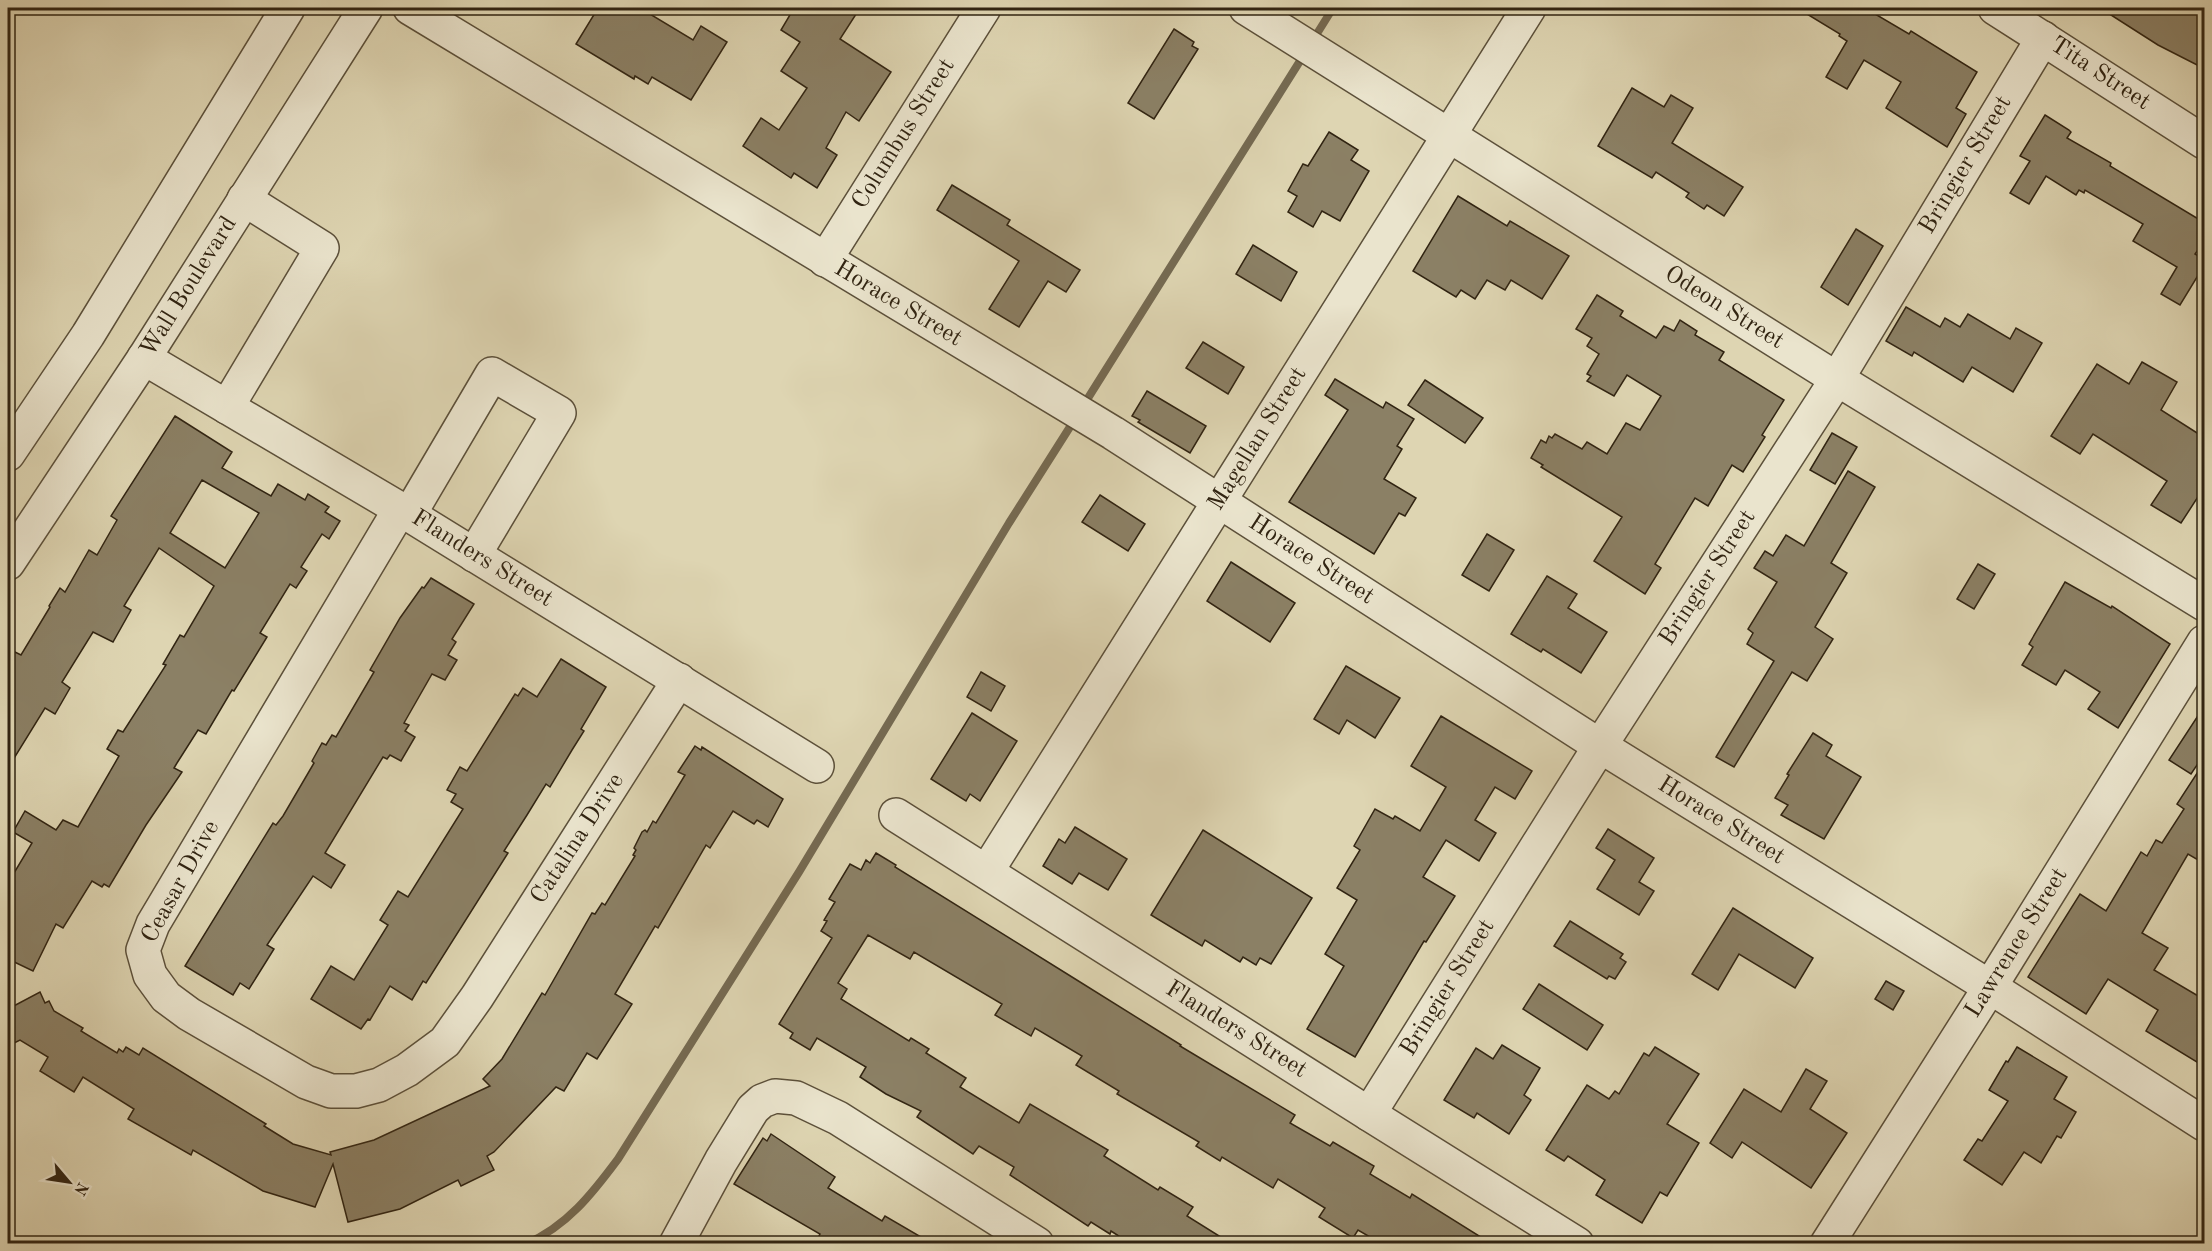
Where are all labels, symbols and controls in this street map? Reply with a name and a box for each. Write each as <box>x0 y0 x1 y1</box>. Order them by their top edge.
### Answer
street label: Tita Street <box>2046 33 2154 115</box>
street label: Columbus Street <box>848 55 960 213</box>
street label: Bringier Street <box>1915 92 2017 238</box>
street label: Wall Boulevard <box>136 213 242 361</box>
street label: Horace Street <box>830 257 966 351</box>
street label: Odeon Street <box>1660 262 1788 354</box>
street label: Magellan Street <box>1204 363 1312 515</box>
street label: Flanders Street <box>407 506 557 612</box>
street label: Bringier Street <box>1655 506 1761 650</box>
street label: Horace Street <box>1244 511 1378 609</box>
street label: Catalina Drive <box>527 769 629 909</box>
street label: Horace Street <box>1653 773 1789 869</box>
street label: Ceasar Drive <box>138 817 224 947</box>
street label: Lawrence Street <box>1961 864 2073 1022</box>
street label: Bringier Street <box>1396 915 1500 1061</box>
street label: Flanders Street <box>1161 977 1311 1083</box>
north arrow <box>39 1152 99 1212</box>
text: N <box>70 1179 90 1198</box>

